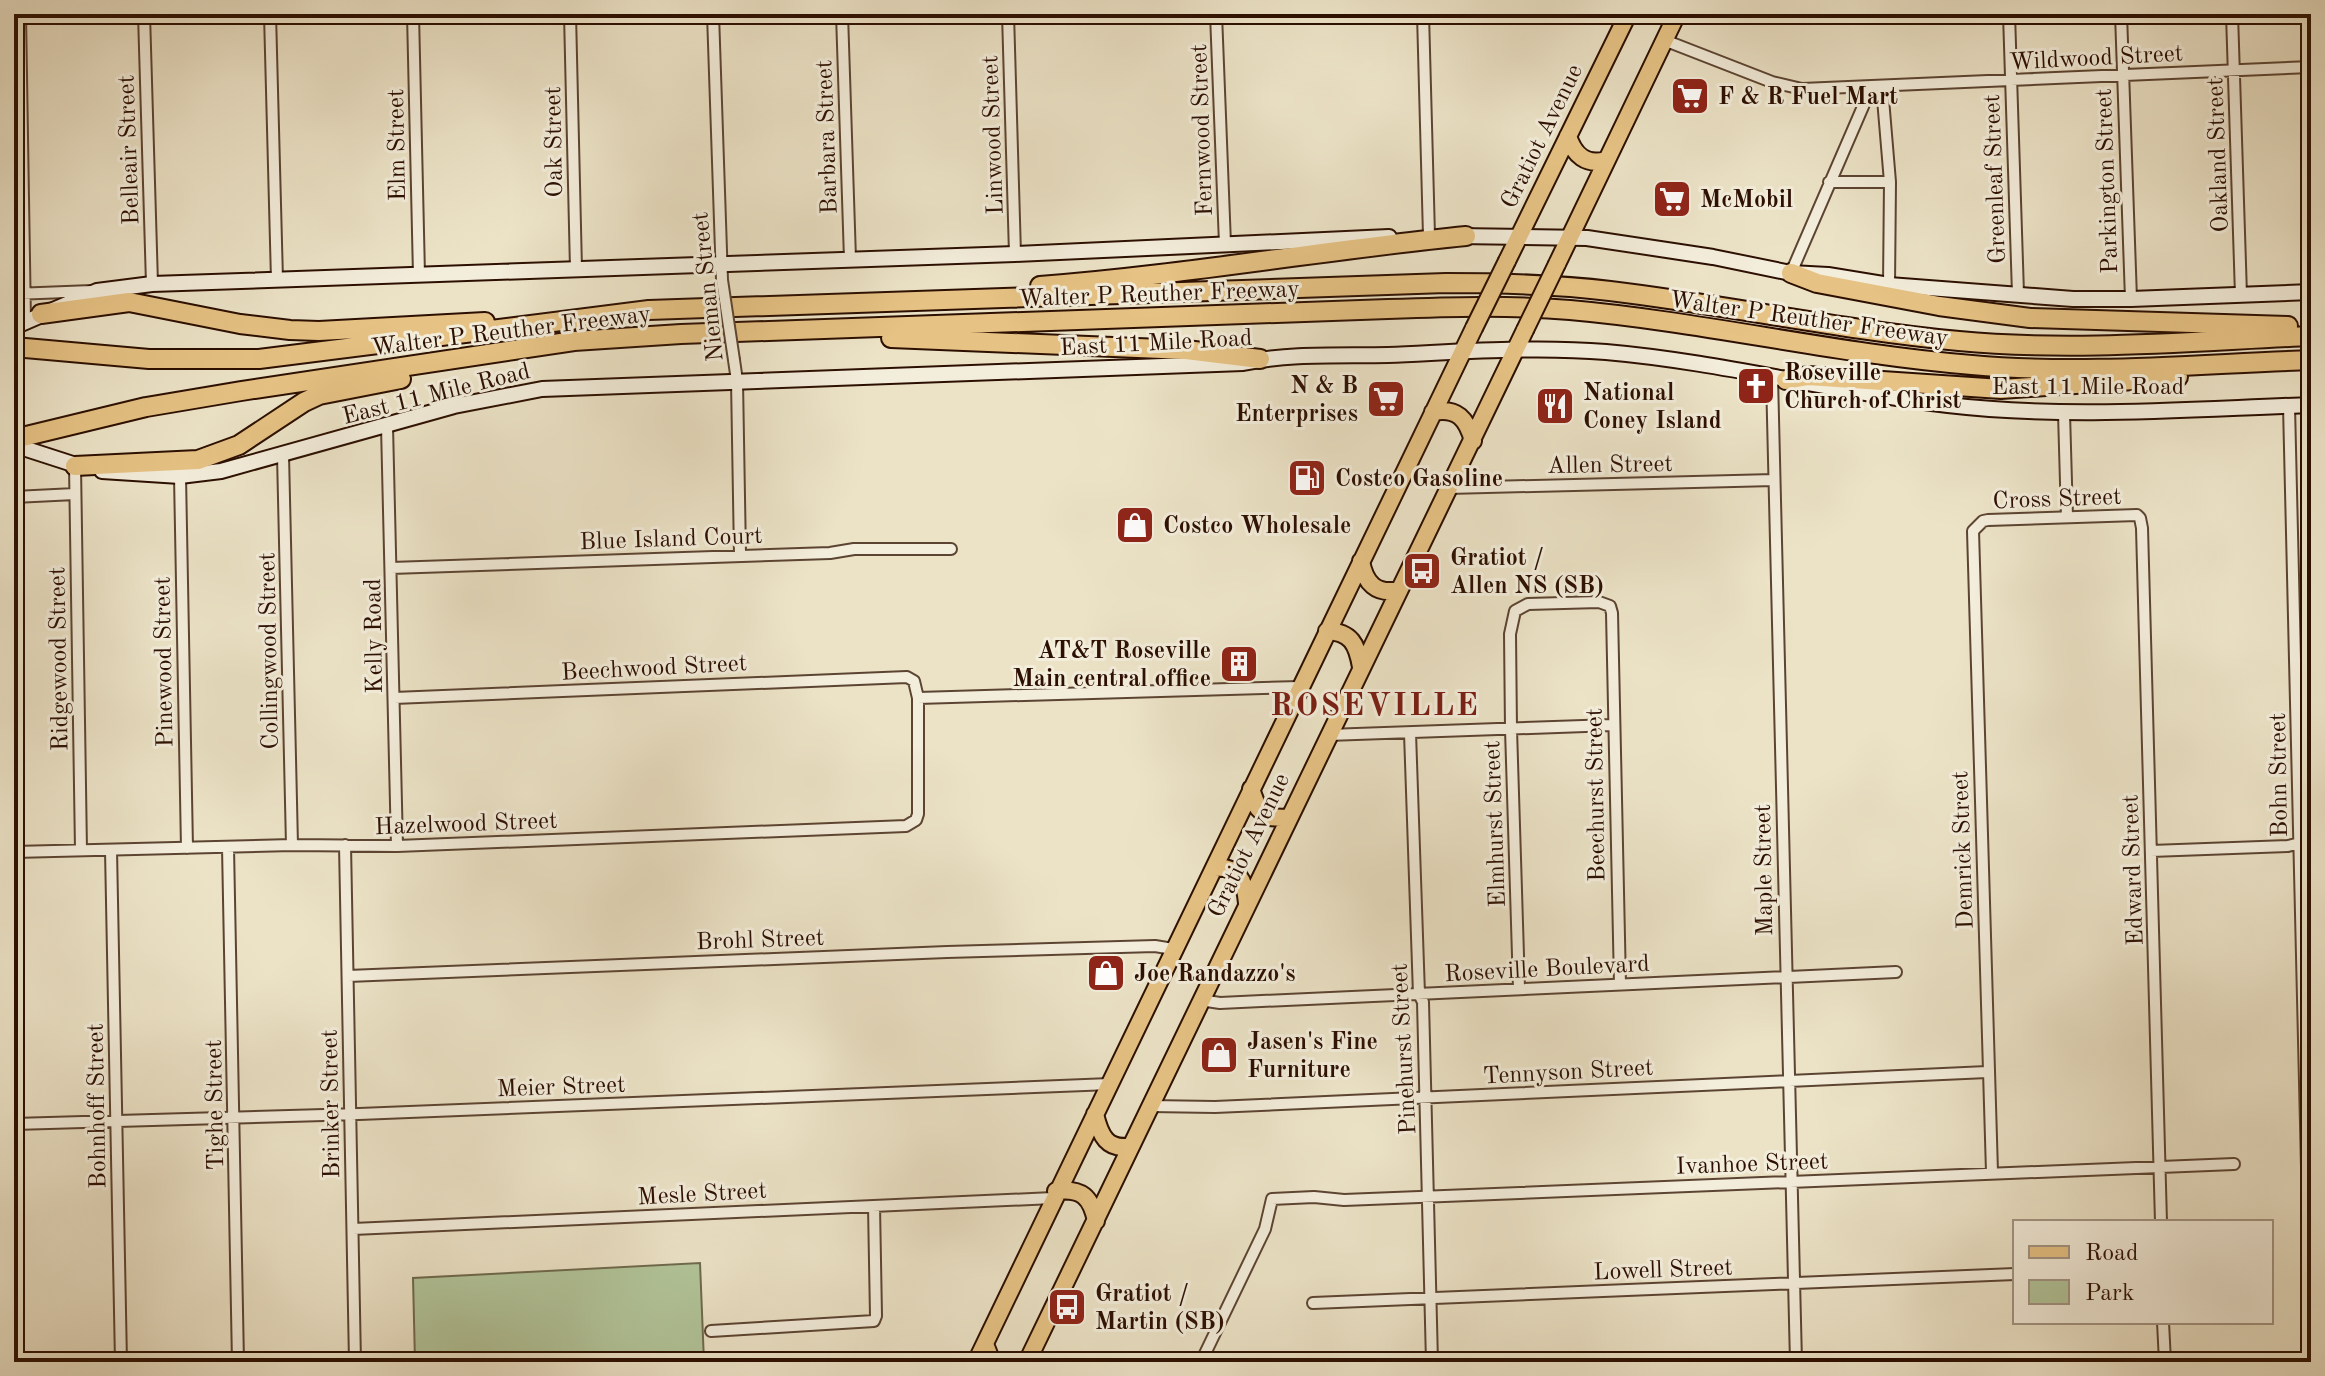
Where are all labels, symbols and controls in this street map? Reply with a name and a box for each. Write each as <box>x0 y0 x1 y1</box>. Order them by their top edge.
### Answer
street label: Wildwood Street <box>2008 42 2184 76</box>
street label: Fernwood Street <box>1188 43 1218 217</box>
street label: Linwood Street <box>979 55 1009 215</box>
street label: Barbara Street <box>813 59 843 215</box>
street label: Gratiot Avenue <box>1498 61 1588 213</box>
street label: Belleair Street <box>115 75 145 225</box>
supermarket icon: F & R Fuel Mart <box>1669 75 1711 117</box>
street label: Oakland Street <box>2204 77 2234 233</box>
street label: Oak Street <box>542 86 568 198</box>
place label: F & R Fuel Mart <box>1718 86 1898 110</box>
street label: Parkington Street <box>2093 88 2123 274</box>
street label: Elm Street <box>385 89 411 201</box>
street label: Greenleaf Street <box>1981 94 2011 264</box>
supermarket icon: McMobil <box>1651 178 1693 220</box>
place label: McMobil <box>1700 189 1793 213</box>
street label: Nieman Street <box>689 211 729 363</box>
street label: Walter P Reuther Freeway <box>1018 278 1300 312</box>
street label: Walter P Reuther Freeway <box>1668 289 1950 351</box>
street label: Walter P Reuther Freeway <box>370 303 653 361</box>
street label: East 11 Mile Road <box>1059 327 1253 361</box>
street label: East 11 Mile Road <box>340 360 533 430</box>
place label: Roseville Church of Christ <box>1784 362 1962 414</box>
church icon: Roseville Church of Christ <box>1735 365 1777 407</box>
place label: N & B Enterprises <box>1235 375 1358 427</box>
street label: East 11 Mile Road <box>1992 376 2184 400</box>
supermarket icon: N & B Enterprises <box>1365 378 1407 420</box>
place label: National Coney Island <box>1583 382 1722 434</box>
restaurant icon: National Coney Island <box>1534 385 1576 427</box>
street label: Allen Street <box>1547 453 1673 479</box>
fuel station icon: Costco Gasoline <box>1286 457 1328 499</box>
place label: Costco Gasoline <box>1335 468 1503 492</box>
street label: Cross Street <box>1992 486 2122 514</box>
shop icon: Costco Wholesale <box>1114 504 1156 546</box>
place label: Costco Wholesale <box>1163 515 1351 539</box>
street label: Blue Island Court <box>579 525 763 555</box>
place label: Gratiot / Allen NS (SB) <box>1450 547 1604 599</box>
bus stop icon: Gratiot / Allen NS (SB) <box>1401 550 1443 592</box>
street label: Collingwood Street <box>256 552 284 750</box>
street label: Ridgewood Street <box>46 567 74 751</box>
street label: Pinewood Street <box>152 576 178 748</box>
street label: Kelly Road <box>362 578 388 694</box>
place label: AT&T Roseville Main central office <box>1012 640 1211 692</box>
building icon: AT&T Roseville Main central office <box>1218 643 1260 685</box>
street label: Beechwood Street <box>560 652 748 686</box>
district label: ROSEVILLE <box>1270 691 1480 723</box>
street label: Beechurst Street <box>1583 708 1611 882</box>
street label: Bohn Street <box>2267 712 2293 838</box>
street label: Elmhurst Street <box>1481 740 1511 908</box>
street label: Gratiot Avenue <box>1205 770 1295 922</box>
street label: Demrick Street <box>1949 770 1979 930</box>
street label: Edward Street <box>2119 794 2149 946</box>
street label: Maple Street <box>1752 804 1778 936</box>
street label: Hazelwood Street <box>374 810 558 840</box>
street label: Brohl Street <box>696 927 825 955</box>
shop icon: Joe Randazzo's <box>1085 952 1127 994</box>
street label: Roseville Boulevard <box>1444 953 1650 987</box>
place label: Joe Randazzo's <box>1134 963 1296 987</box>
street label: Pinehurst Street <box>1389 963 1421 1135</box>
street label: Bohnhoff Street <box>85 1023 111 1189</box>
street label: Brinker Street <box>319 1029 345 1179</box>
place label: Jasen's Fine Furniture <box>1247 1031 1378 1083</box>
shop icon: Jasen's Fine Furniture <box>1198 1034 1240 1076</box>
street label: Tighe Street <box>203 1039 229 1171</box>
street label: Tennyson Street <box>1482 1057 1654 1089</box>
street label: Meier Street <box>496 1074 626 1102</box>
street label: Ivanhoe Street <box>1675 1150 1829 1180</box>
street label: Mesle Street <box>637 1180 767 1210</box>
legend <box>2013 1220 2273 1324</box>
text: Road <box>2085 1242 2138 1266</box>
street label: Lowell Street <box>1593 1257 1733 1285</box>
text: Park <box>2085 1282 2134 1306</box>
place label: Gratiot / Martin (SB) <box>1095 1283 1225 1335</box>
bus stop icon: Gratiot / Martin (SB) <box>1046 1286 1088 1328</box>

